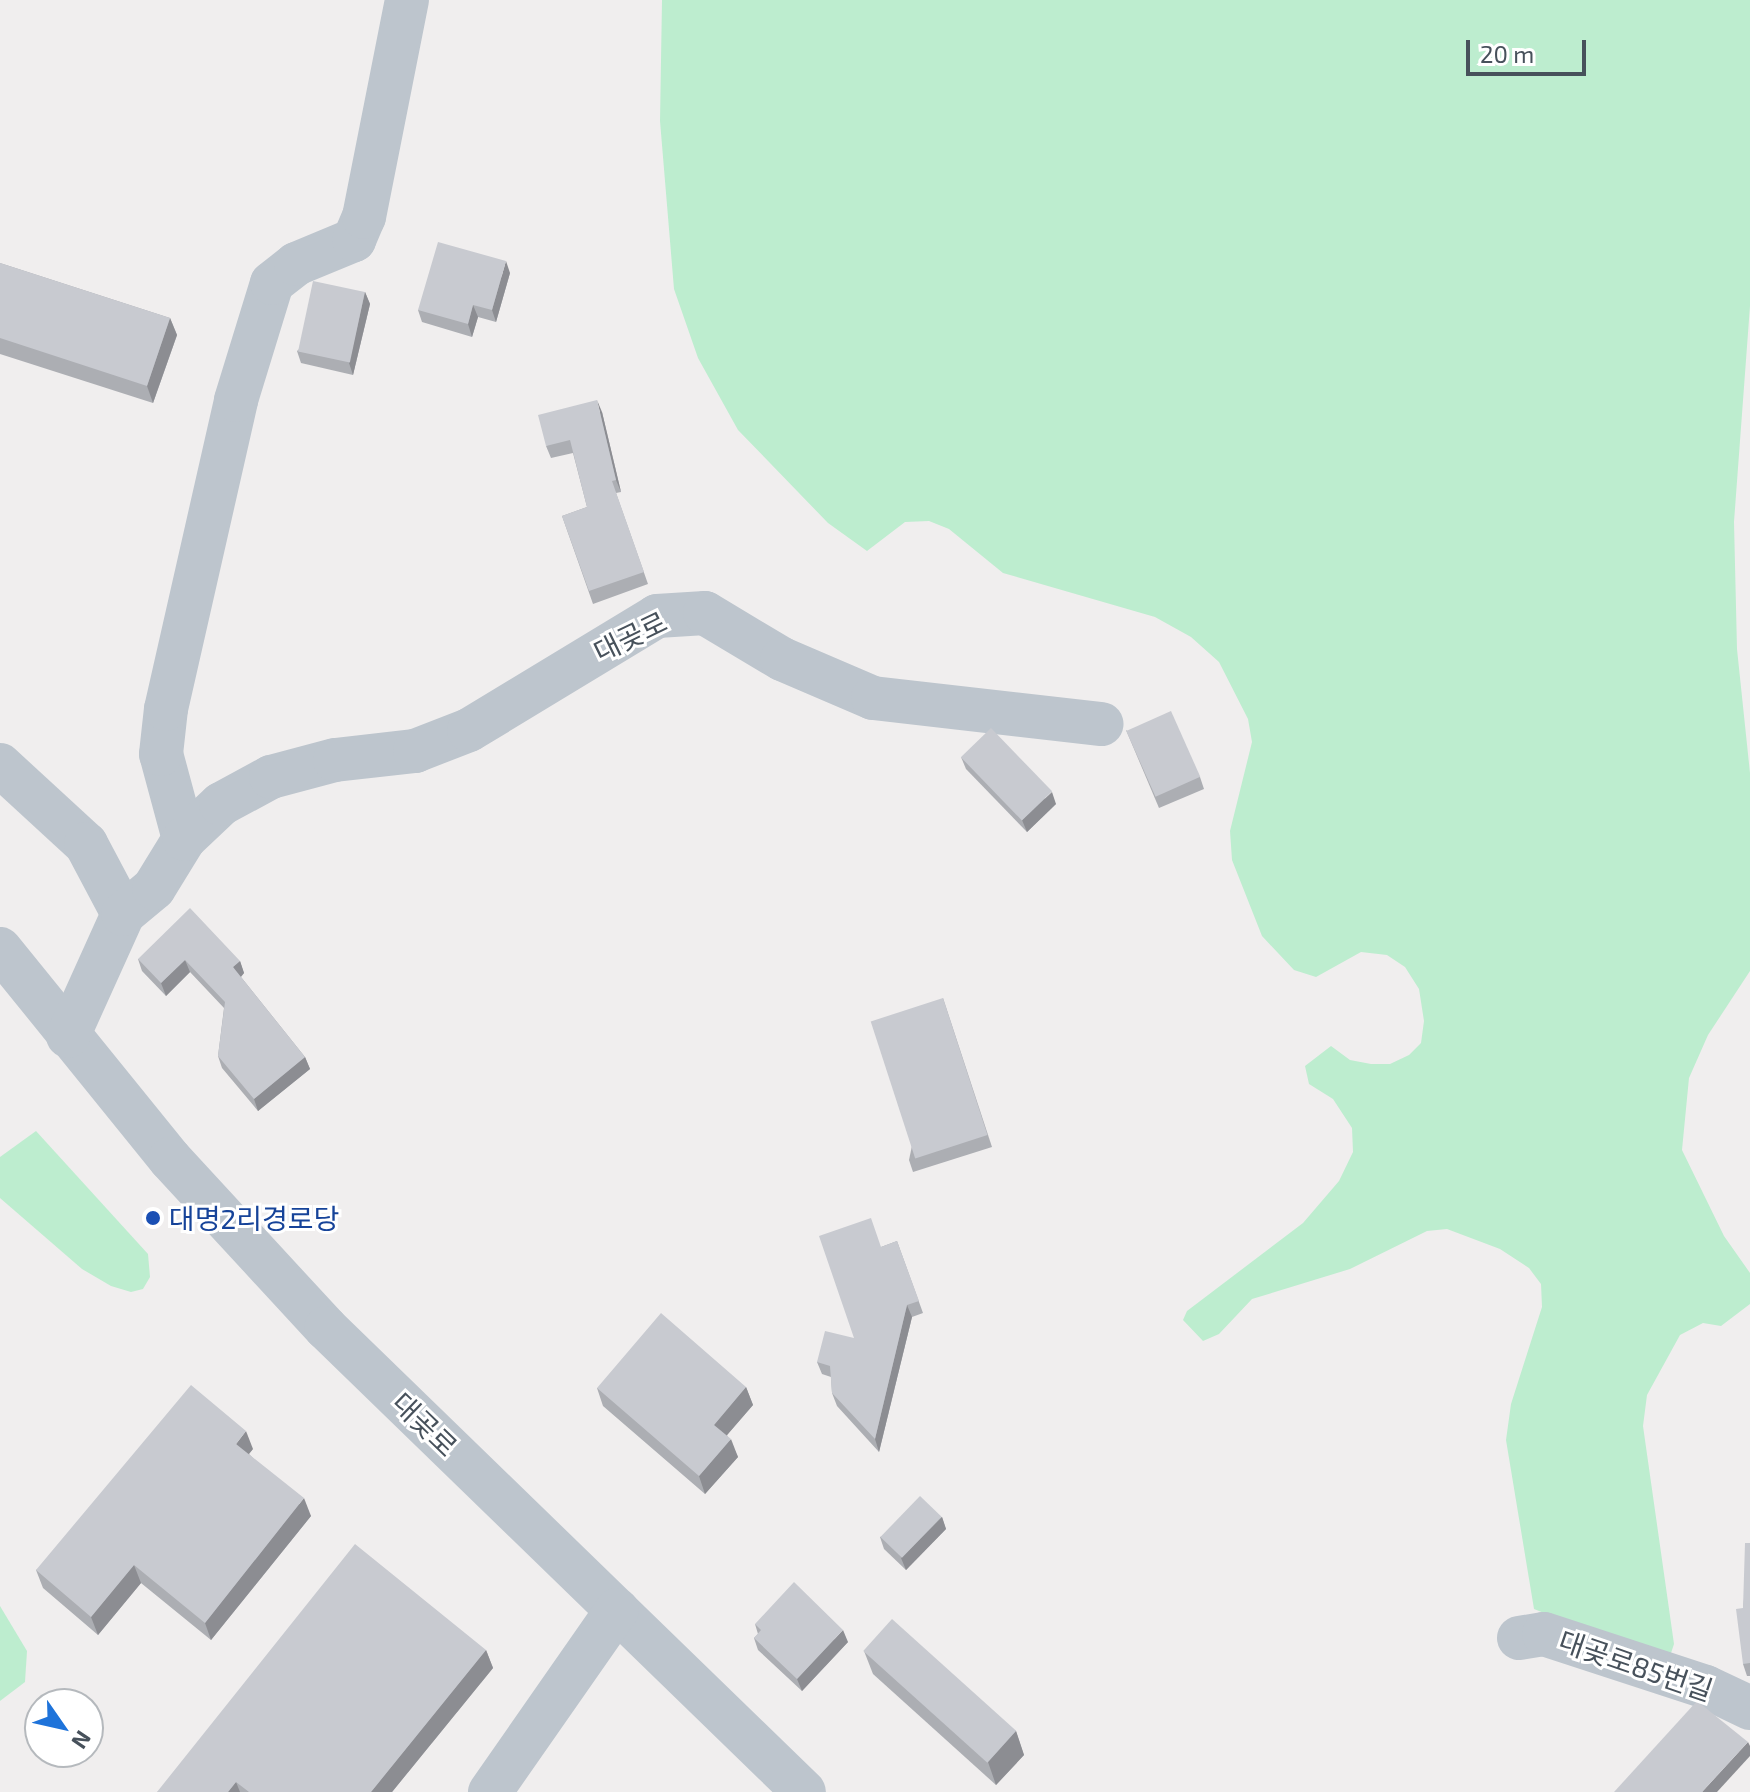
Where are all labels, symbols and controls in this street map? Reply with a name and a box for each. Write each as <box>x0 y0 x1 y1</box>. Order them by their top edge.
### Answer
scale bar <box>1470 24 1590 74</box>
text: 20 m <box>1480 39 1534 68</box>
street label: 대곶로 <box>588 604 672 668</box>
place label: 대명2리경로당 <box>169 1201 339 1235</box>
marker: 대명2리경로당 <box>144 1209 162 1227</box>
street label: 대곶로 <box>386 1385 464 1463</box>
street label: 대곶로85번길 <box>1555 1623 1717 1707</box>
north arrow <box>24 1688 104 1768</box>
text: N <box>67 1726 97 1754</box>

